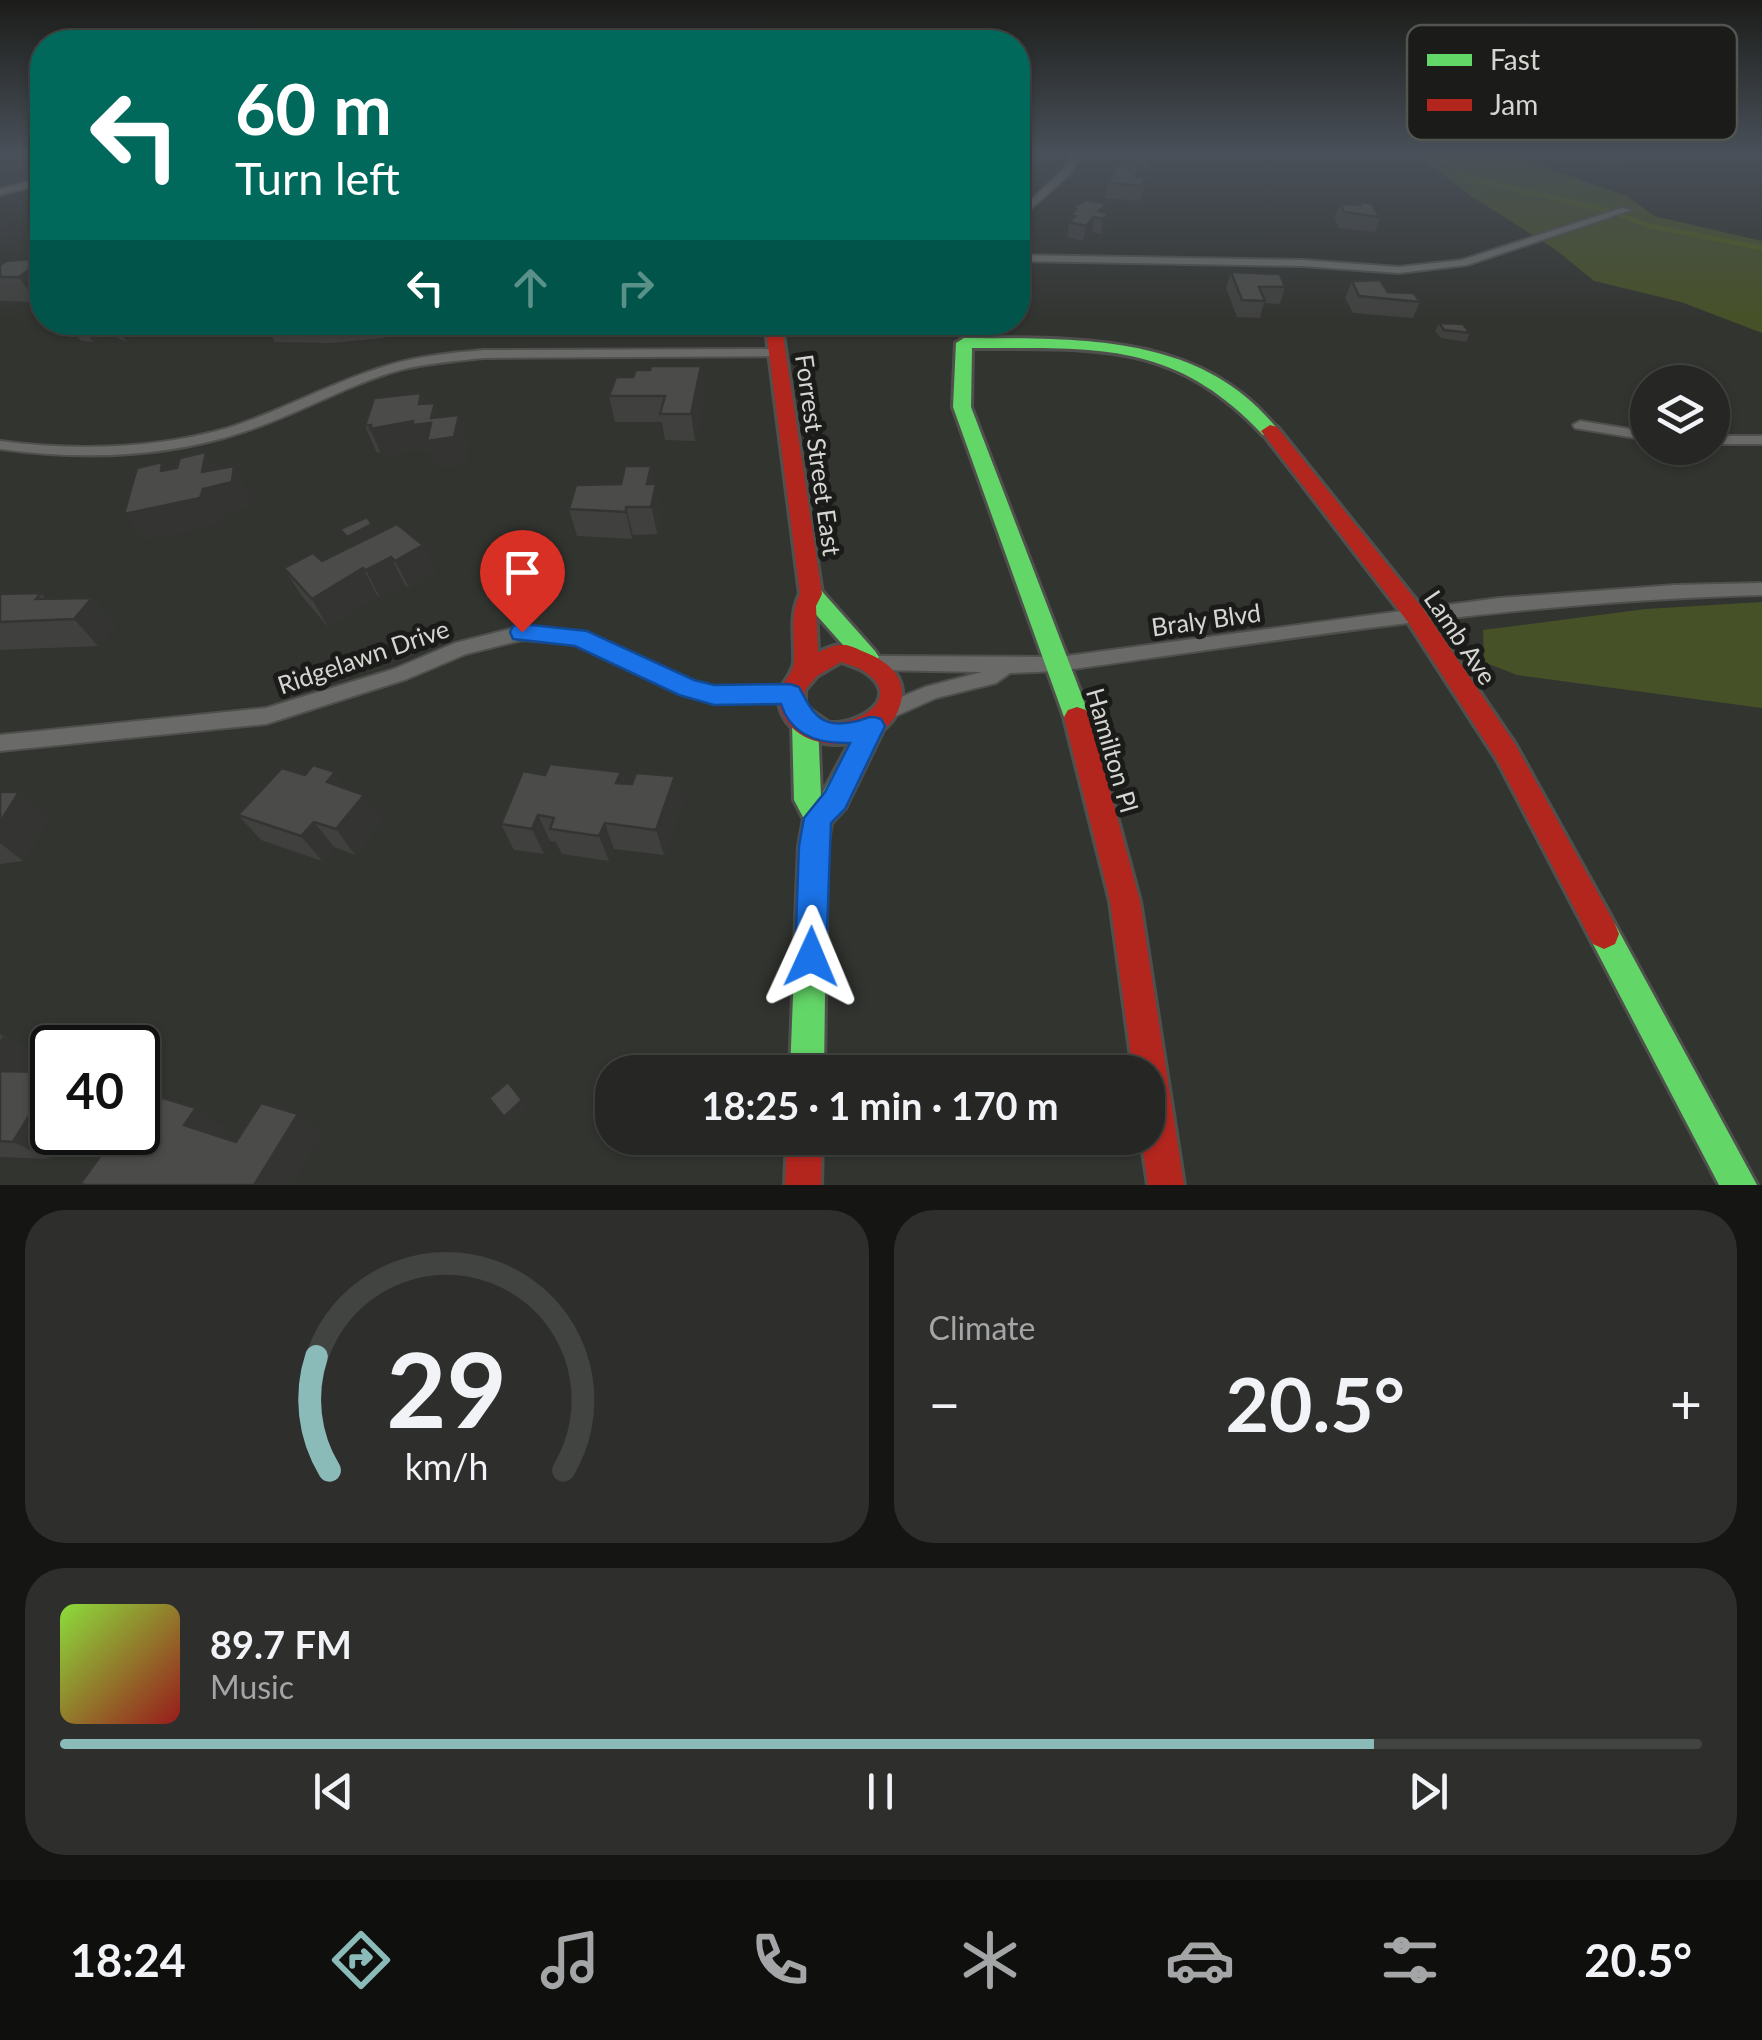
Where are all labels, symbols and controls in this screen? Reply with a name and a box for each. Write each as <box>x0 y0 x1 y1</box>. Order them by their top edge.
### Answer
legend <box>1407 25 1737 140</box>
text: Fast <box>1490 42 1540 76</box>
text: 60 m <box>235 66 392 150</box>
icon: left <box>70 70 200 200</box>
text: Jam <box>1490 87 1538 121</box>
text: Turn left <box>235 151 400 205</box>
icon: left <box>398 260 453 315</box>
icon: ahead <box>503 260 558 315</box>
icon: right <box>608 260 663 315</box>
street label: Forrest Street East <box>790 352 848 558</box>
map controls <box>1630 365 1730 465</box>
button: layers <box>1630 365 1730 465</box>
pin <box>480 530 565 633</box>
icon: arrive <box>495 545 550 600</box>
street label: Lamb Ave <box>1419 584 1503 690</box>
street label: Braly Blvd <box>1149 596 1263 642</box>
street label: Ridgelawn Drive <box>273 613 453 699</box>
street label: Hamilton Pl <box>1081 684 1145 816</box>
position arrow <box>759 905 863 1009</box>
speed limit sign: 40 <box>30 1025 160 1155</box>
text: 18:25 · 1 min · 170 m <box>701 1082 1059 1128</box>
text: Climate <box>929 1308 1035 1347</box>
text: 29 <box>386 1325 507 1450</box>
text: 20.5° <box>1226 1358 1405 1448</box>
text: − <box>929 1370 960 1436</box>
text: + <box>1670 1370 1702 1436</box>
text: km/h <box>405 1445 489 1488</box>
text: 89.7 FM <box>210 1621 352 1667</box>
text: Music <box>210 1667 294 1706</box>
icon: previous <box>306 1764 361 1819</box>
icon: pause <box>853 1764 908 1819</box>
icon: next <box>1401 1764 1456 1819</box>
icon: directions <box>326 1925 396 1995</box>
icon: music <box>535 1925 605 1995</box>
icon: phone <box>745 1925 815 1995</box>
icon: climate <box>955 1925 1025 1995</box>
icon: car <box>1165 1925 1235 1995</box>
icon: filters <box>1375 1925 1445 1995</box>
text: 18:24 <box>70 1933 186 1987</box>
text: 20.5° <box>1584 1933 1692 1987</box>

